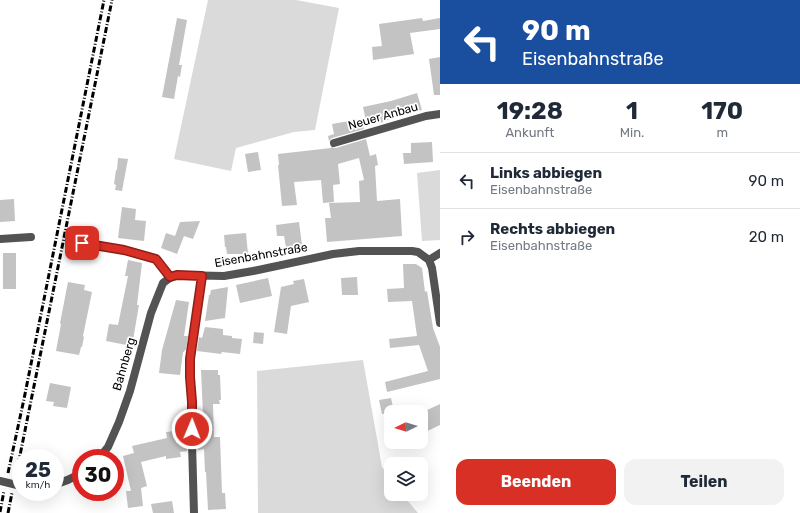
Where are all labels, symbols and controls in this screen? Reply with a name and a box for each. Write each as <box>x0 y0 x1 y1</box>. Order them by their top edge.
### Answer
text: 90 m <box>522 14 591 47</box>
icon: left <box>456 16 508 68</box>
text: Eisenbahnstraße <box>522 48 663 70</box>
text: 19:28 <box>497 97 563 125</box>
text: 1 <box>626 97 638 125</box>
text: 170 <box>701 97 743 125</box>
street label: Neuer Anbau <box>346 99 420 133</box>
text: Ankunft <box>505 125 554 140</box>
text: Min. <box>620 125 644 140</box>
text: m <box>716 125 728 140</box>
text: Links abbiegen <box>490 164 602 182</box>
icon: left <box>456 170 478 192</box>
text: 90 m <box>749 172 784 190</box>
text: Eisenbahnstraße <box>490 182 592 197</box>
text: Rechts abbiegen <box>490 220 615 238</box>
pin <box>65 226 99 260</box>
icon: right <box>456 226 478 248</box>
text: 20 m <box>749 228 784 246</box>
icon: arrive <box>71 232 93 254</box>
text: Eisenbahnstraße <box>490 238 592 253</box>
street label: Eisenbahnstraße <box>213 240 309 270</box>
street label: Bahnberg <box>110 336 138 392</box>
north arrow <box>384 405 428 449</box>
map controls <box>384 405 428 501</box>
position arrow <box>171 408 213 450</box>
speed limit sign: 30 <box>72 449 124 501</box>
button: layers <box>384 457 428 501</box>
text: 25 <box>25 458 51 482</box>
button: Beenden <box>456 459 616 505</box>
button: Teilen <box>624 459 784 505</box>
text: km/h <box>26 479 50 491</box>

